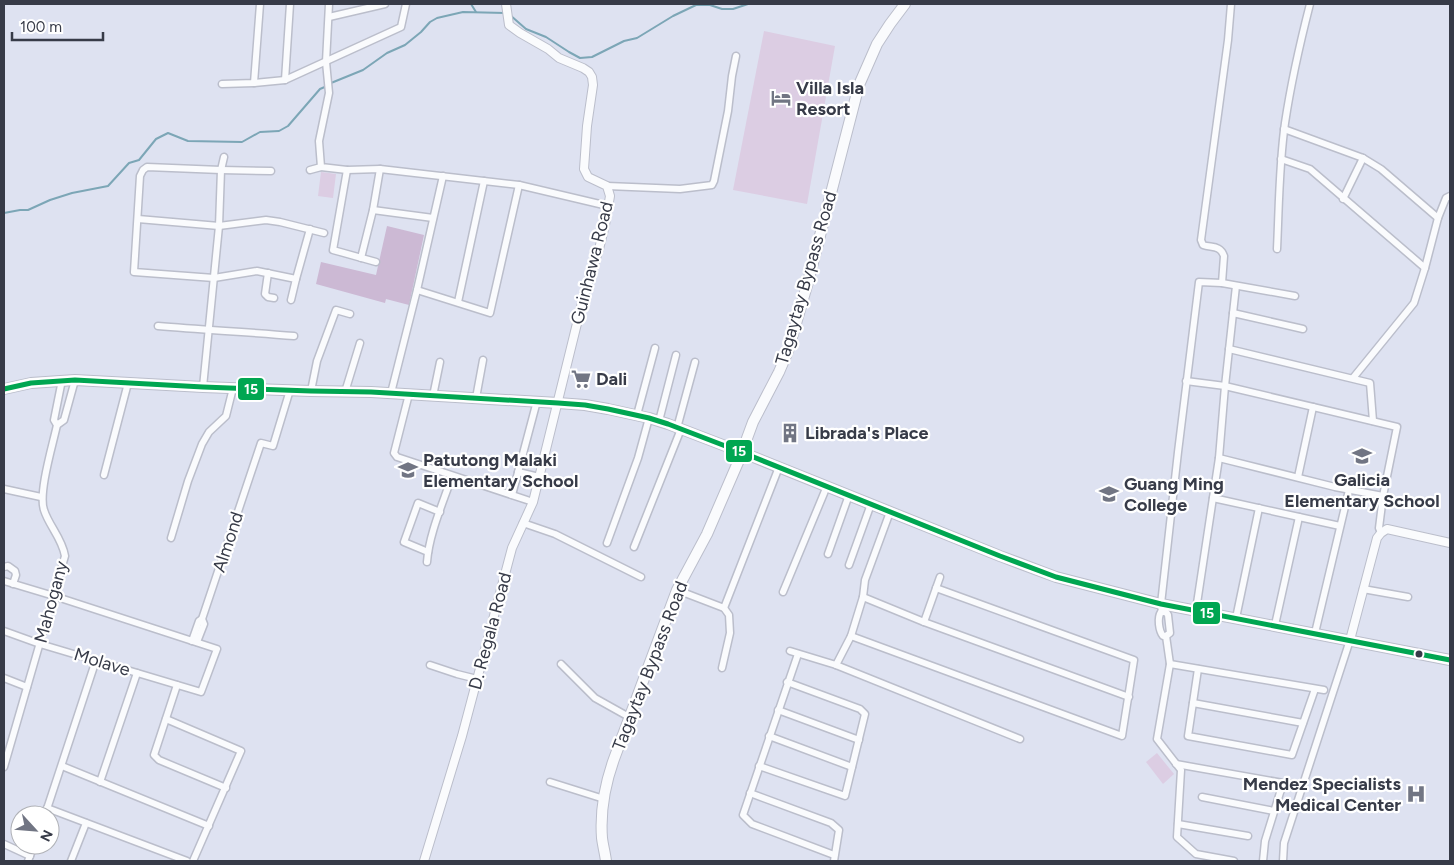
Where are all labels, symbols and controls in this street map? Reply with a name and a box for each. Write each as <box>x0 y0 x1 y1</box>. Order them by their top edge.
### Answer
scale bar <box>12 10 104 42</box>
text: 100 m <box>20 18 62 36</box>
place label: Villa Isla Resort <box>796 77 864 120</box>
hotel icon: Villa Isla Resort <box>770 87 792 109</box>
street label: Tagaytay Bypass Road <box>771 189 841 367</box>
street label: Guinhawa Road <box>566 199 618 327</box>
supermarket icon: Dali <box>570 368 592 390</box>
place label: Dali <box>596 368 627 390</box>
line badge: 15 <box>237 377 265 401</box>
text: 15 <box>244 381 258 398</box>
building icon: Librada's Place <box>779 422 801 444</box>
place label: Librada's Place <box>805 422 929 444</box>
line badge: 15 <box>725 439 753 463</box>
text: 15 <box>732 443 746 460</box>
school or university icon: Galicia Elementary School <box>1351 445 1373 467</box>
place label: Patutong Malaki Elementary School <box>423 449 578 492</box>
school or university icon: Patutong Malaki Elementary School <box>397 459 419 481</box>
place label: Galicia Elementary School <box>1284 469 1440 512</box>
place label: Guang Ming College <box>1124 473 1224 516</box>
school or university icon: Guang Ming College <box>1098 483 1120 505</box>
street label: Almond <box>208 509 248 575</box>
street label: Mahogany <box>30 558 73 645</box>
street label: D. Regala Road <box>464 570 516 692</box>
street label: Tagaytay Bypass Road <box>608 578 692 754</box>
line badge: 15 <box>1192 601 1221 625</box>
text: 15 <box>1200 605 1214 622</box>
street label: Molave <box>71 643 133 681</box>
unlabelled marker <box>1414 649 1424 659</box>
place label: Mendez Specialists Medical Center <box>1243 773 1402 816</box>
hospital icon: Mendez Specialists Medical Center <box>1405 783 1427 805</box>
north arrow <box>10 805 60 855</box>
text: N <box>36 827 56 844</box>

